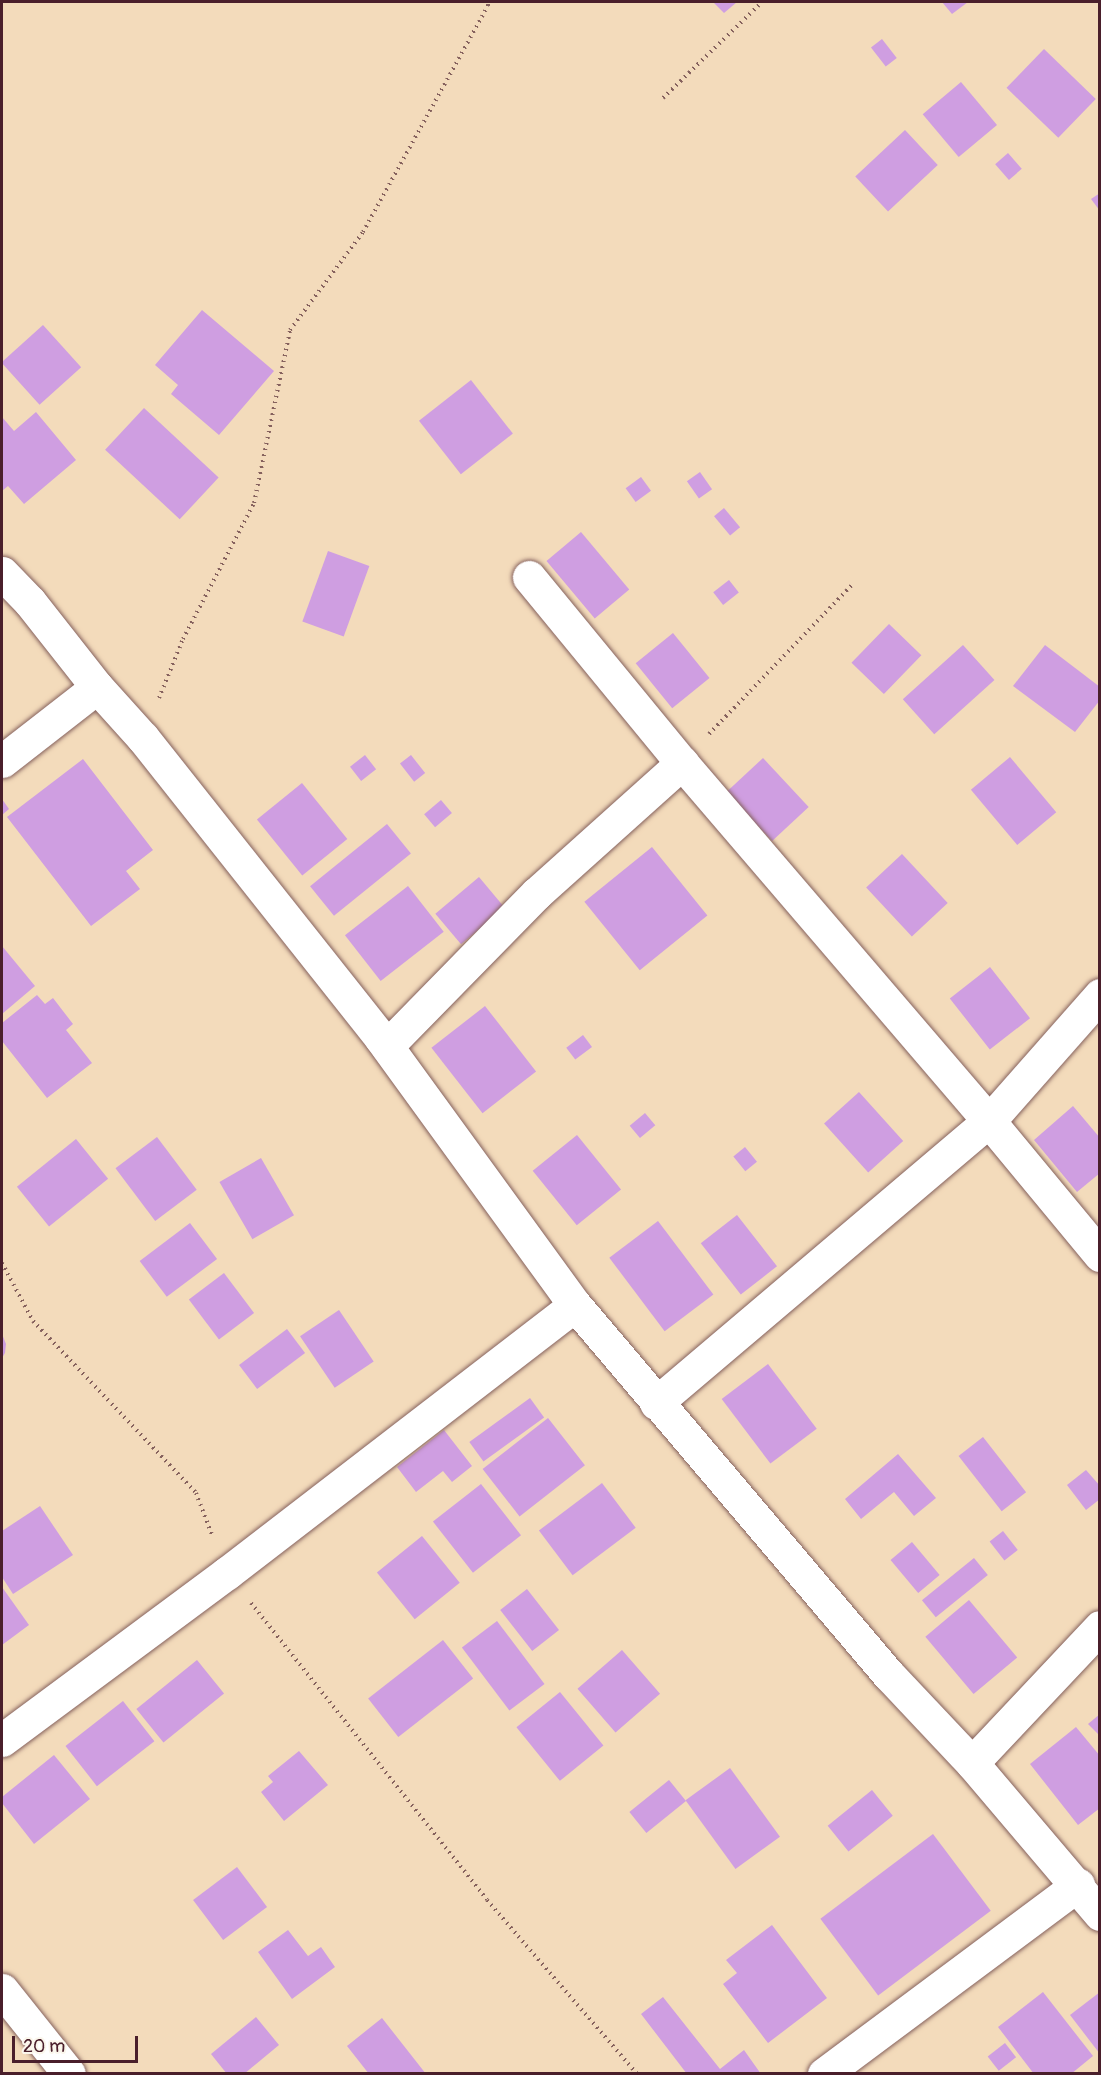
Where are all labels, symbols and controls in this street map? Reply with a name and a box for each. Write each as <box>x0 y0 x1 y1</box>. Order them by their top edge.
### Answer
scale bar <box>15 2024 141 2062</box>
text: 20 m <box>23 2035 65 2058</box>

